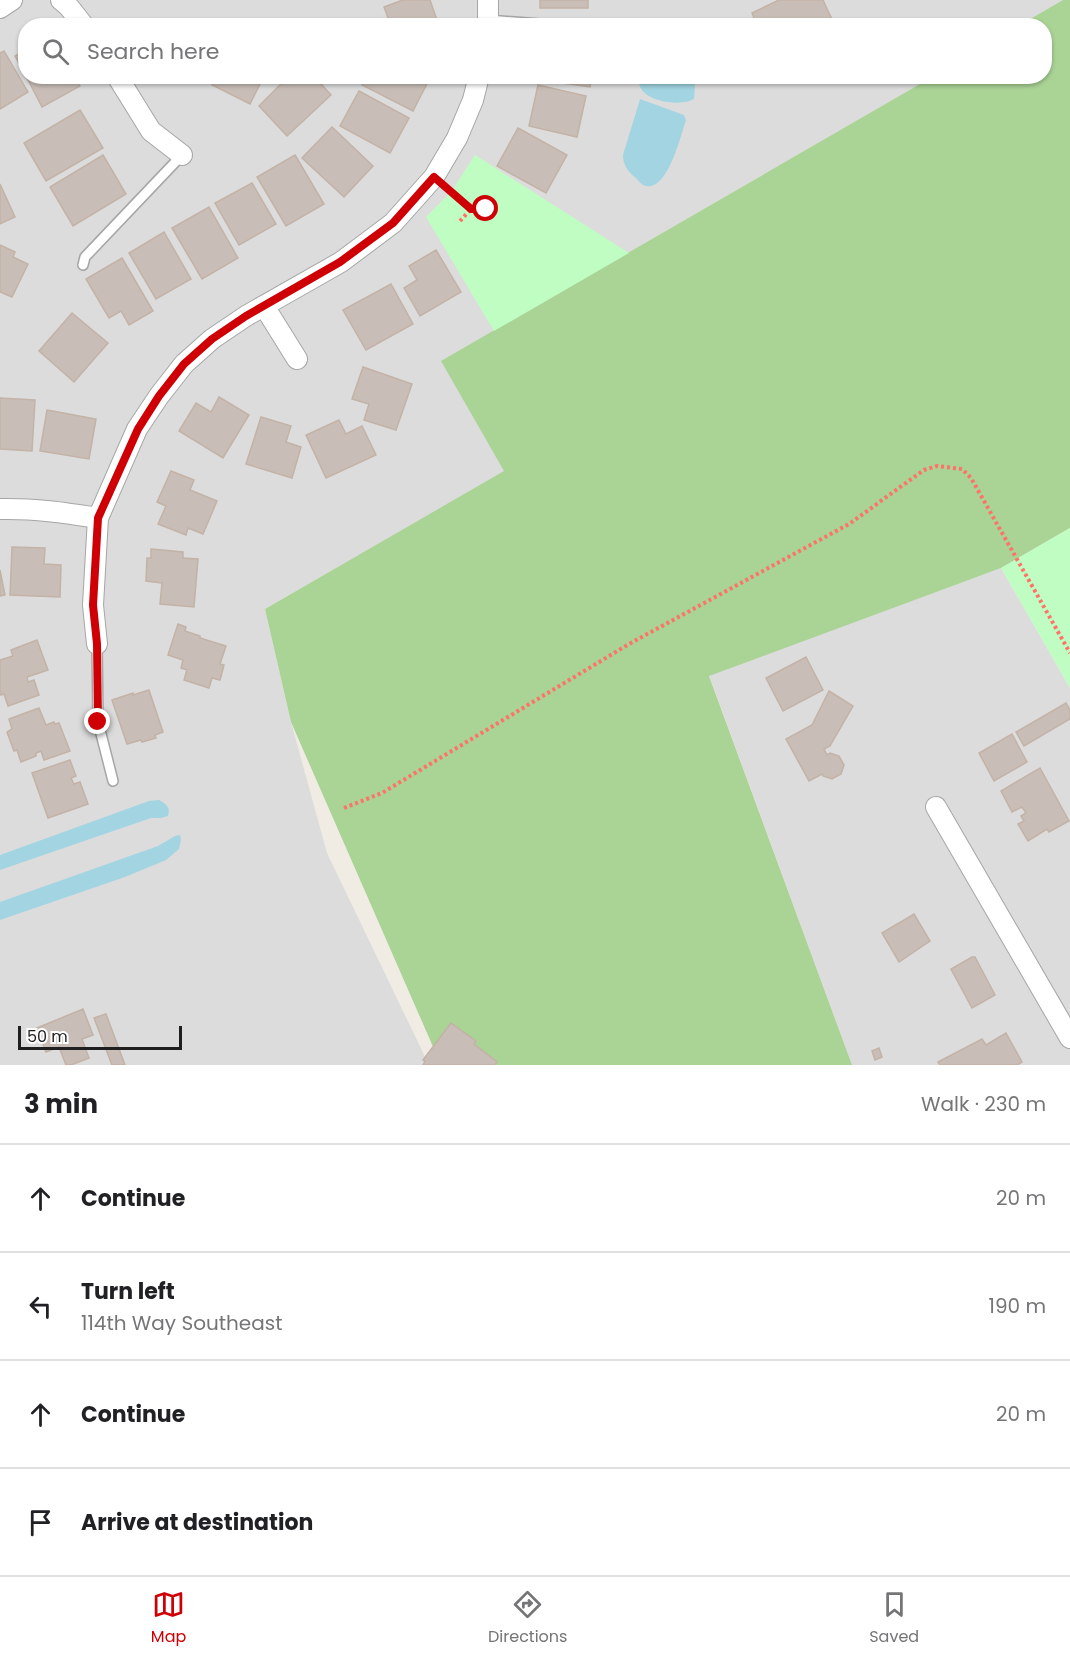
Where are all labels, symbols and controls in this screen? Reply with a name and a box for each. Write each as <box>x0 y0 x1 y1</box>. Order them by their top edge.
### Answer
search box <box>18 18 1052 84</box>
icon: search <box>39 35 72 68</box>
text: Search here <box>87 36 220 67</box>
route start <box>472 195 498 221</box>
route end <box>84 708 110 734</box>
scale bar <box>18 1023 182 1050</box>
text: 50 m <box>27 1025 68 1048</box>
text: 3 min <box>24 1086 98 1122</box>
text: Walk · 230 m <box>921 1090 1046 1118</box>
icon: ahead <box>24 1182 57 1215</box>
text: Continue <box>81 1183 185 1214</box>
text: 20 m <box>996 1184 1046 1212</box>
text: Turn left <box>81 1276 175 1307</box>
icon: left <box>24 1290 57 1323</box>
text: 190 m <box>989 1292 1046 1320</box>
text: 114th Way Southeast <box>81 1309 283 1337</box>
icon: ahead <box>24 1398 57 1431</box>
text: Continue <box>81 1399 185 1430</box>
text: 20 m <box>996 1400 1046 1428</box>
icon: arrive <box>24 1506 57 1539</box>
text: Arrive at destination <box>81 1507 313 1538</box>
tab: Map <box>151 1588 186 1649</box>
tab: Directions <box>488 1588 567 1649</box>
tab: Saved <box>869 1588 919 1649</box>

